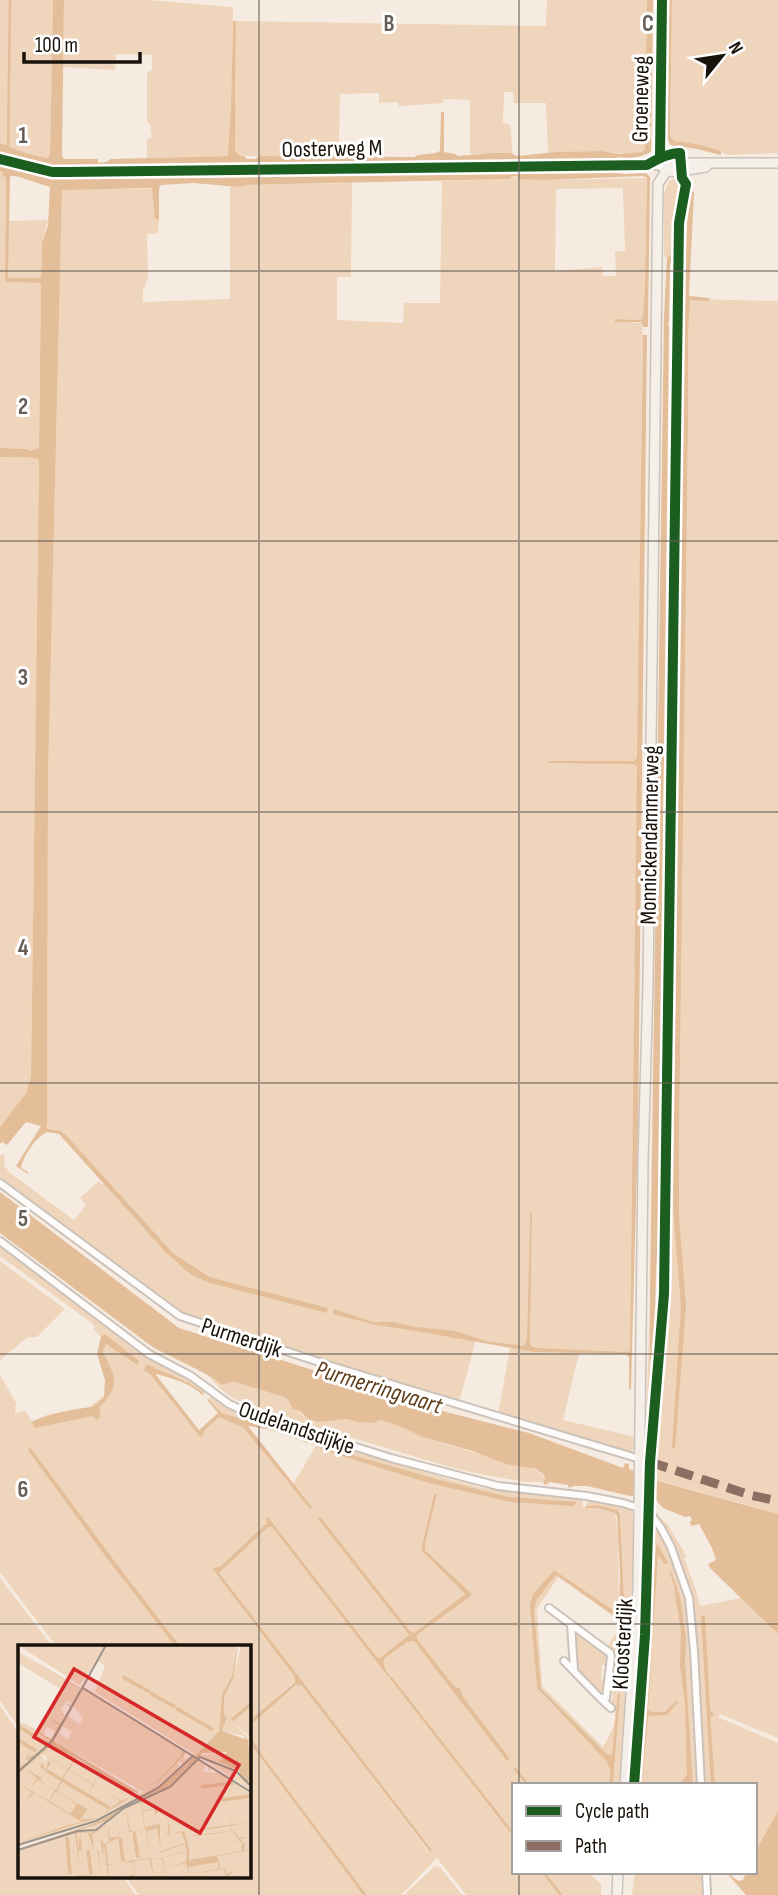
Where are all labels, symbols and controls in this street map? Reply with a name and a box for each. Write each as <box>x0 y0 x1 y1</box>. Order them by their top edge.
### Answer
text: B <box>384 10 395 38</box>
text: C <box>642 10 654 38</box>
scale bar <box>24 21 140 65</box>
north arrow <box>687 21 757 91</box>
text: 100 m <box>35 33 78 58</box>
text: N <box>723 38 748 58</box>
street label: Groeneweg <box>626 55 656 143</box>
text: 1 <box>18 122 28 150</box>
street label: Oosterweg M <box>281 134 383 164</box>
text: 2 <box>18 393 28 421</box>
text: 3 <box>18 664 28 692</box>
street label: Monnickendammerweg <box>634 745 666 925</box>
text: 4 <box>18 934 29 962</box>
text: 5 <box>18 1205 28 1233</box>
street label: Purmerdijk <box>198 1312 286 1364</box>
water label: Purmerringvaart <box>312 1354 447 1421</box>
street label: Oudelandsdijkje <box>235 1395 358 1461</box>
text: 6 <box>18 1476 28 1504</box>
street label: Kloosterdijk <box>607 1598 639 1690</box>
inset map <box>18 1645 250 1878</box>
legend <box>512 1783 757 1874</box>
text: Cycle path <box>575 1799 649 1824</box>
text: Path <box>575 1834 607 1859</box>

